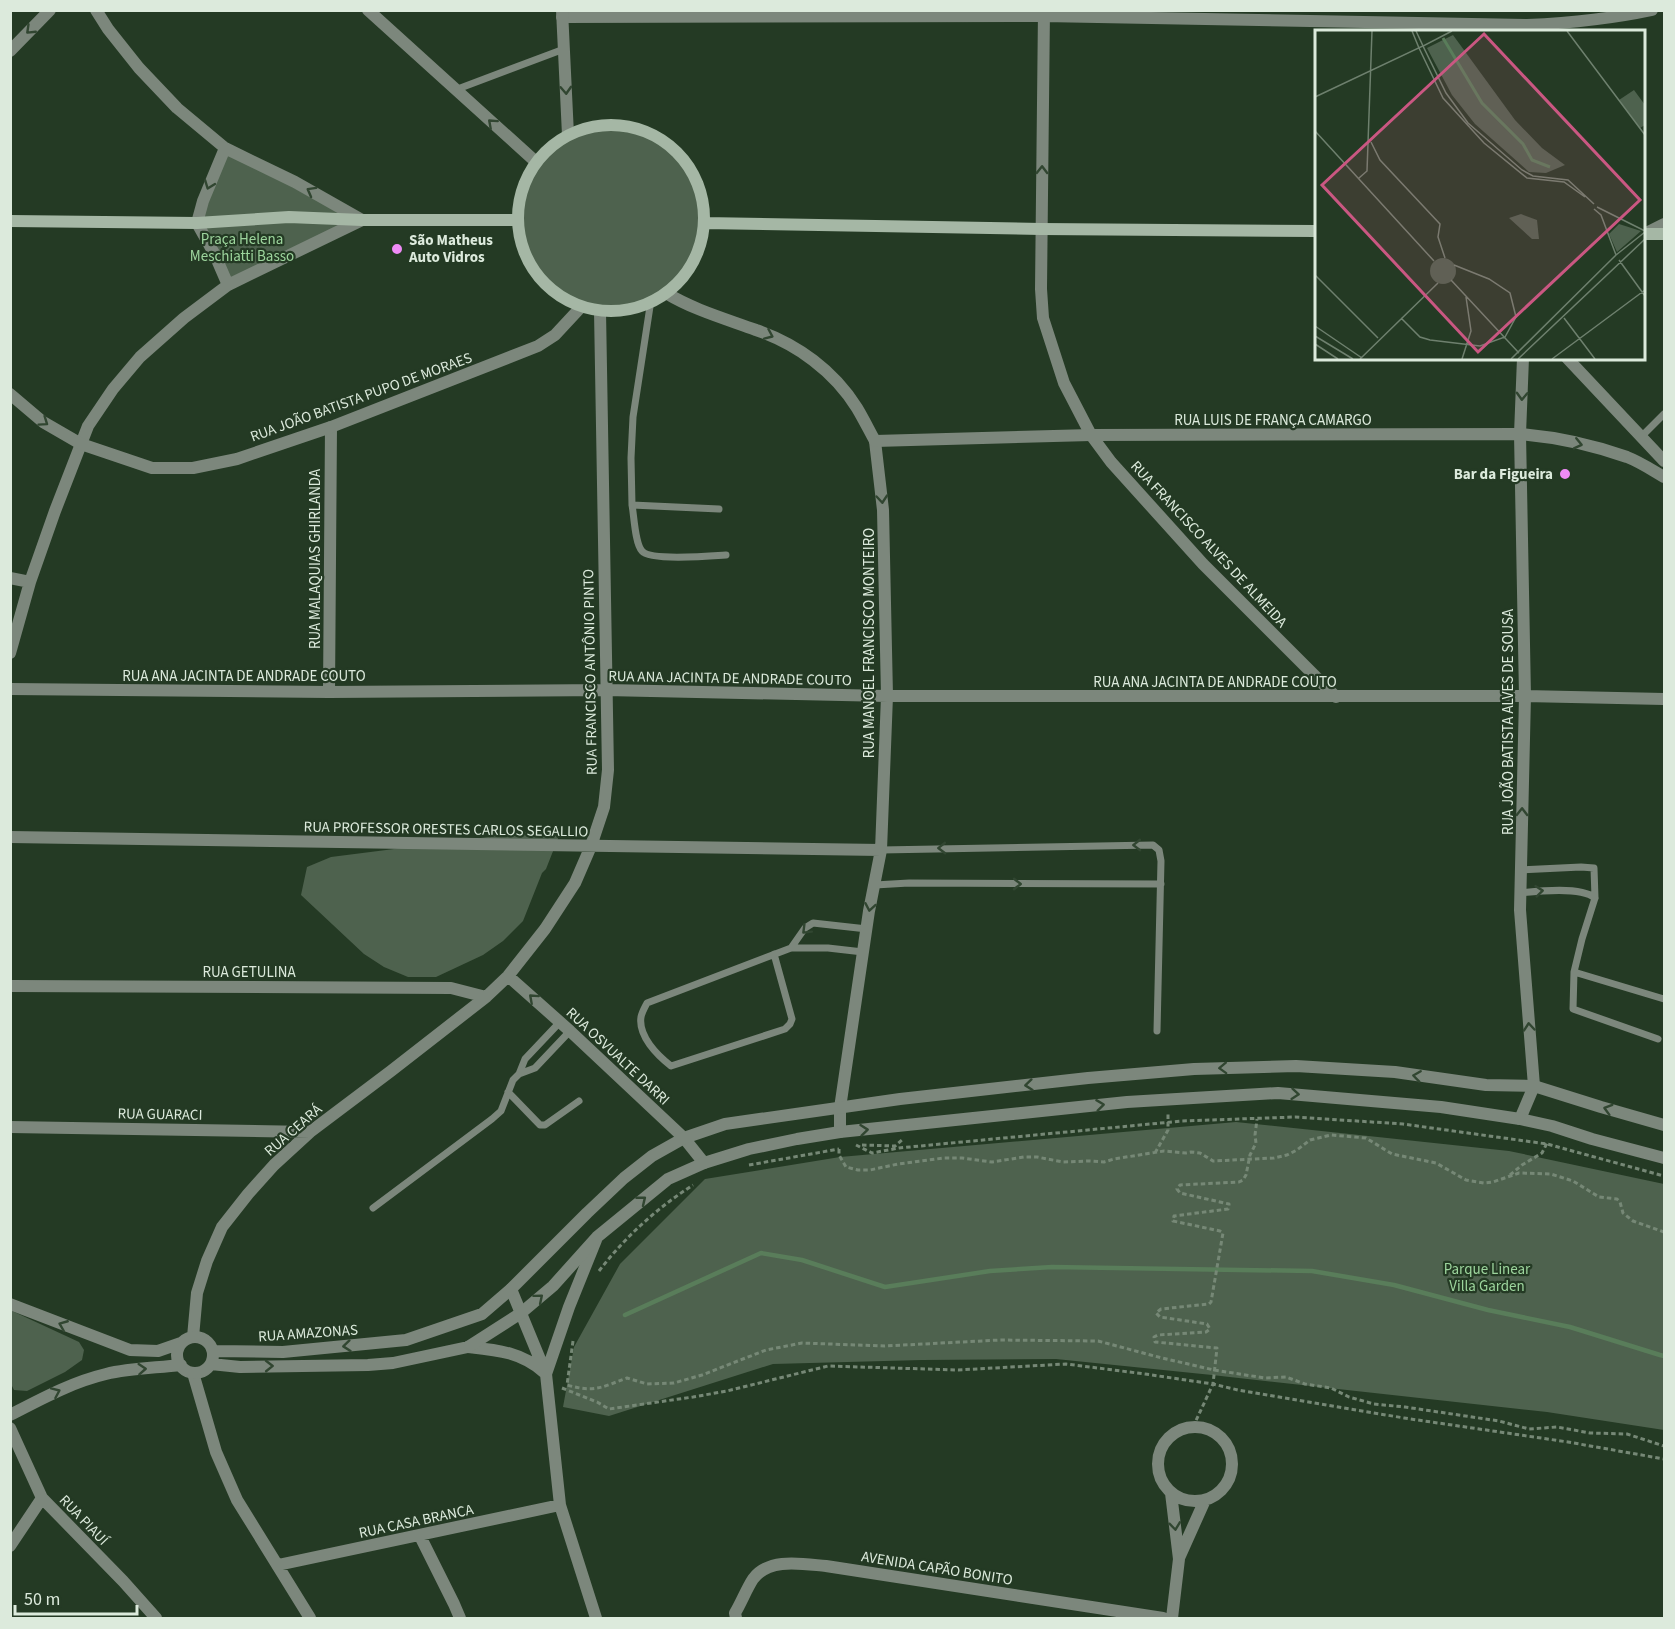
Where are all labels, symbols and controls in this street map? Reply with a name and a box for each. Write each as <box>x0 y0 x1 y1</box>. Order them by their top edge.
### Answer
one-way arrow <box>26 23 36 34</box>
inset map <box>1315 30 1645 360</box>
one-way arrow <box>559 85 572 94</box>
one-way arrow <box>488 119 499 130</box>
one-way arrow <box>1036 166 1048 175</box>
one-way arrow <box>204 179 217 189</box>
one-way arrow <box>307 187 317 198</box>
park label: Praça Helena Meschiatti Basso <box>190 229 294 267</box>
place label: São Matheus Auto Vidros <box>408 230 493 268</box>
marker: São Matheus Auto Vidros <box>390 242 404 256</box>
one-way arrow <box>763 328 774 340</box>
street label: RUA JOÃO BATISTA PUPO DE MORAES <box>247 347 475 447</box>
one-way arrow <box>1515 392 1528 401</box>
street label: RUA LUIS DE FRANÇA CAMARGO <box>1174 410 1372 431</box>
one-way arrow <box>37 415 48 426</box>
one-way arrow <box>1573 437 1583 450</box>
street label: RUA FRANCISCO ALVES DE ALMEIDA <box>1126 456 1292 633</box>
place label: Bar da Figueira <box>1454 464 1553 485</box>
marker: Bar da Figueira <box>1558 467 1572 481</box>
street label: RUA MALAQUIAS GHIRLANDA <box>305 468 326 649</box>
one-way arrow <box>875 494 888 503</box>
street label: RUA MANOEL FRANCISCO MONTEIRO <box>859 528 880 758</box>
street label: RUA FRANCISCO ANTÔNIO PINTO <box>578 569 603 775</box>
street label: RUA JOÃO BATISTA ALVES DE SOUSA <box>1498 608 1519 835</box>
street label: RUA ANA JACINTA DE ANDRADE COUTO <box>122 666 366 687</box>
street label: RUA ANA JACINTA DE ANDRADE COUTO <box>608 666 852 691</box>
street label: RUA ANA JACINTA DE ANDRADE COUTO <box>1093 672 1337 693</box>
one-way arrow <box>1516 807 1529 816</box>
street label: RUA PROFESSOR ORESTES CARLOS SEGALLIO <box>304 817 589 842</box>
one-way arrow <box>1133 839 1142 851</box>
one-way arrow <box>938 842 947 854</box>
one-way arrow <box>1013 877 1022 890</box>
one-way arrow <box>1535 885 1544 898</box>
one-way arrow <box>864 902 877 912</box>
one-way arrow <box>802 923 813 934</box>
street label: RUA GETULINA <box>202 962 296 983</box>
one-way arrow <box>529 994 540 1005</box>
street label: RUA OSVUALTE DARRI <box>561 1003 674 1110</box>
one-way arrow <box>1523 1023 1536 1032</box>
one-way arrow <box>1218 1062 1227 1075</box>
one-way arrow <box>1413 1070 1422 1082</box>
one-way arrow <box>1024 1078 1033 1090</box>
one-way arrow <box>1290 1087 1299 1100</box>
street label: RUA CEARÁ <box>260 1099 327 1161</box>
one-way arrow <box>1095 1099 1105 1111</box>
street label: RUA GUARACI <box>117 1103 203 1126</box>
one-way arrow <box>1603 1104 1613 1117</box>
one-way arrow <box>860 1124 869 1137</box>
one-way arrow <box>635 1196 646 1207</box>
park label: Parque Linear Villa Garden <box>1444 1259 1531 1297</box>
one-way arrow <box>532 1294 543 1305</box>
one-way arrow <box>59 1320 70 1332</box>
street label: RUA AMAZONAS <box>258 1320 359 1347</box>
one-way arrow <box>343 1339 352 1352</box>
one-way arrow <box>264 1360 273 1372</box>
one-way arrow <box>138 1363 147 1376</box>
one-way arrow <box>50 1388 61 1400</box>
street label: RUA PIAUÍ <box>54 1490 114 1551</box>
street label: RUA CASA BRANCA <box>357 1499 476 1544</box>
one-way arrow <box>1168 1522 1181 1531</box>
street label: AVENIDA CAPÃO BONITO <box>860 1546 1014 1591</box>
scale bar <box>15 1578 136 1616</box>
text: 50 m <box>24 1587 60 1612</box>

